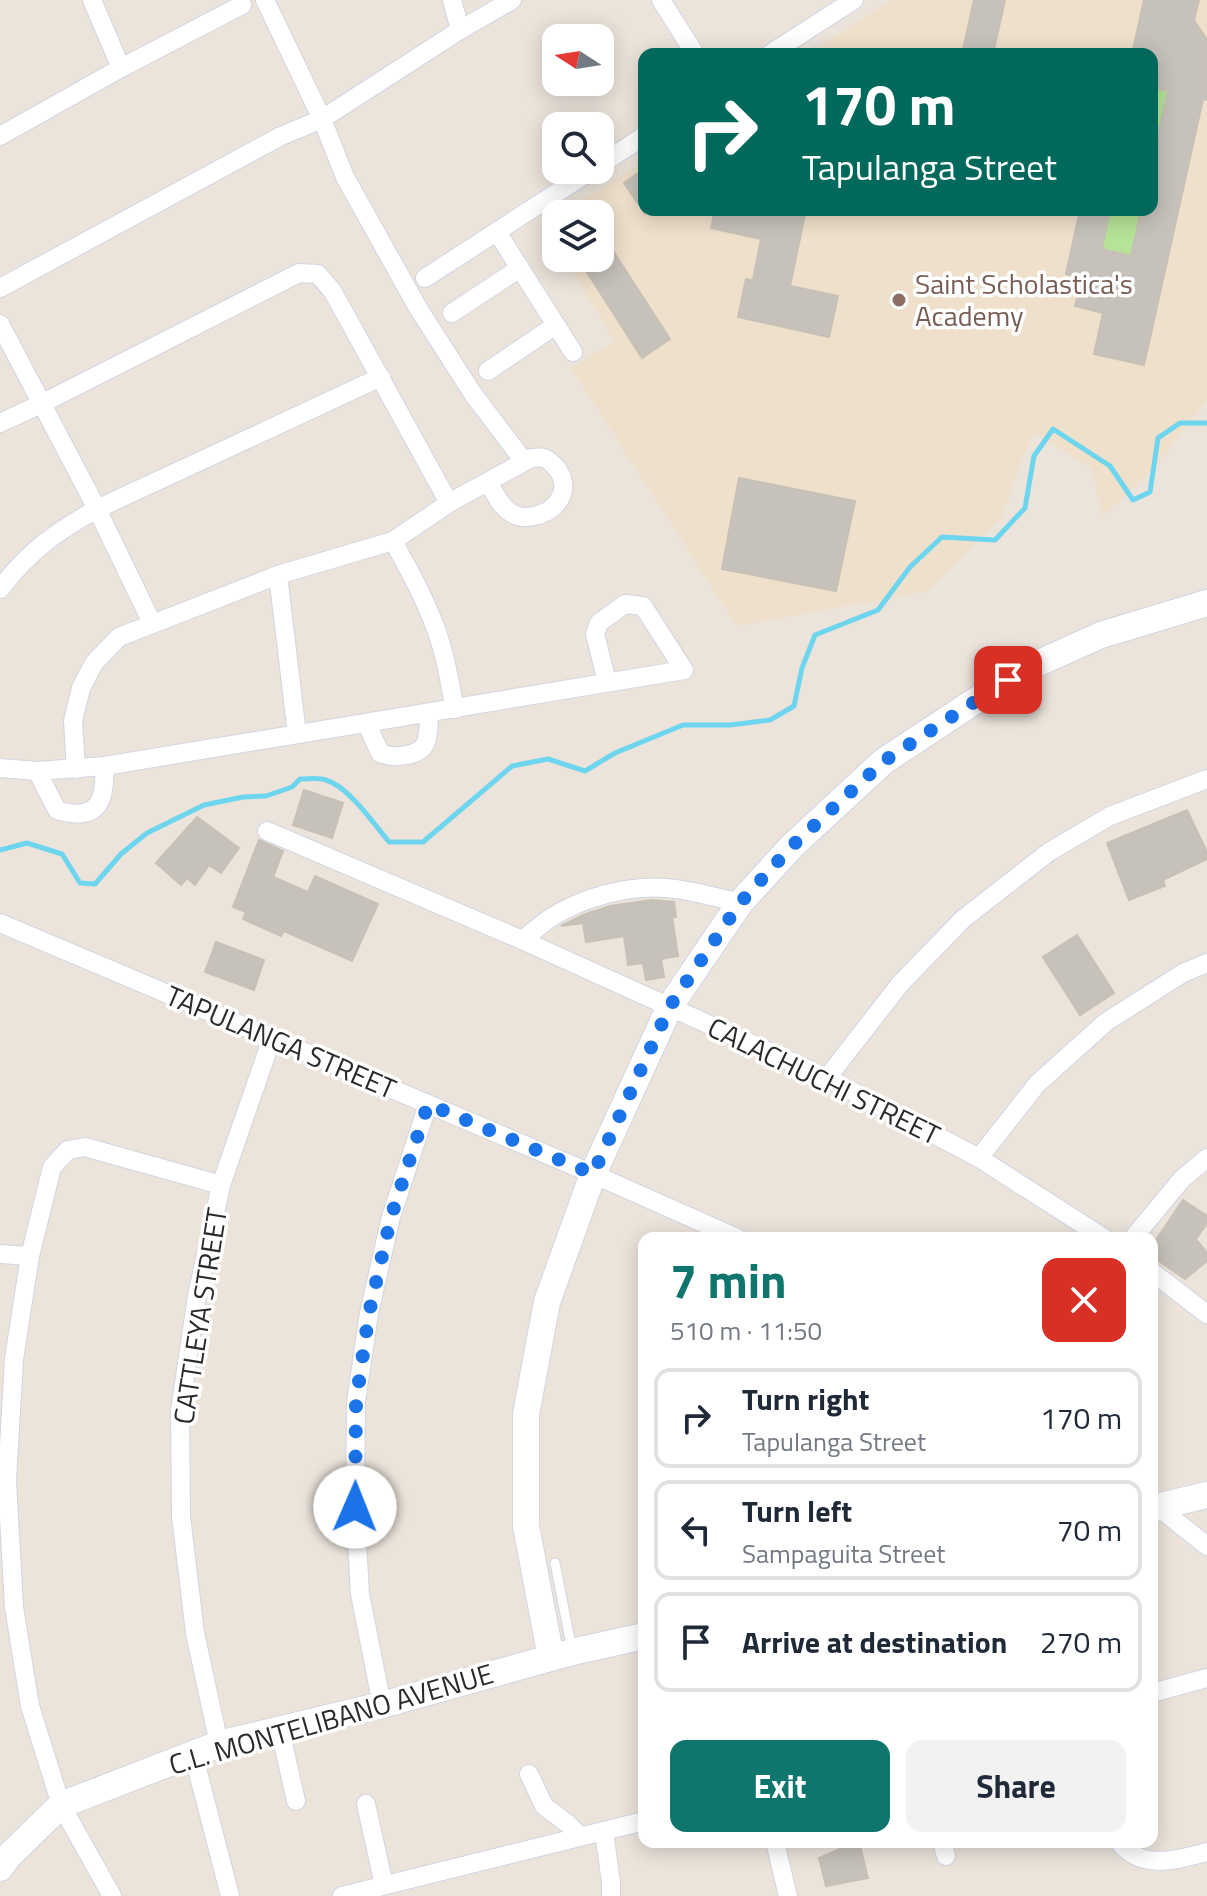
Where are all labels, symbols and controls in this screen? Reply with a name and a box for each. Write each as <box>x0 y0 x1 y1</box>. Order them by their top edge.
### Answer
north arrow <box>542 24 614 96</box>
map controls <box>542 24 614 272</box>
text: 170 m <box>802 62 955 147</box>
icon: right <box>670 80 774 184</box>
button: search <box>542 112 614 184</box>
text: Tapulanga Street <box>802 139 1057 194</box>
button: layers <box>542 200 614 272</box>
place label: Saint Scholastica's Academy <box>915 262 1133 337</box>
marker: Saint Scholastica's Academy <box>890 291 908 309</box>
pin <box>974 646 1042 714</box>
icon: arrive <box>986 658 1030 702</box>
street label: TAPULANGA STREET <box>159 974 403 1110</box>
street label: CALACHUCHI STREET <box>701 1006 948 1156</box>
street label: CATTLEYA STREET <box>161 1204 238 1427</box>
text: 7 min <box>670 1244 787 1317</box>
button: close <box>1042 1258 1126 1342</box>
text: 510 m · 11:50 <box>670 1311 822 1350</box>
text: Turn right <box>742 1376 870 1422</box>
text: 170 m <box>1040 1395 1122 1441</box>
icon: right <box>674 1396 718 1440</box>
text: Tapulanga Street <box>742 1422 926 1461</box>
position arrow <box>313 1465 397 1549</box>
text: Turn left <box>742 1488 852 1534</box>
text: 70 m <box>1057 1507 1122 1553</box>
icon: left <box>674 1508 718 1552</box>
text: Sampaguita Street <box>742 1534 945 1573</box>
text: Arrive at destination <box>742 1619 1007 1665</box>
text: 270 m <box>1040 1619 1122 1665</box>
icon: arrive <box>674 1620 718 1664</box>
street label: C.L. MONTELIBANO AVENUE <box>164 1652 498 1785</box>
button: Exit <box>670 1740 890 1832</box>
button: Share <box>906 1740 1126 1832</box>

